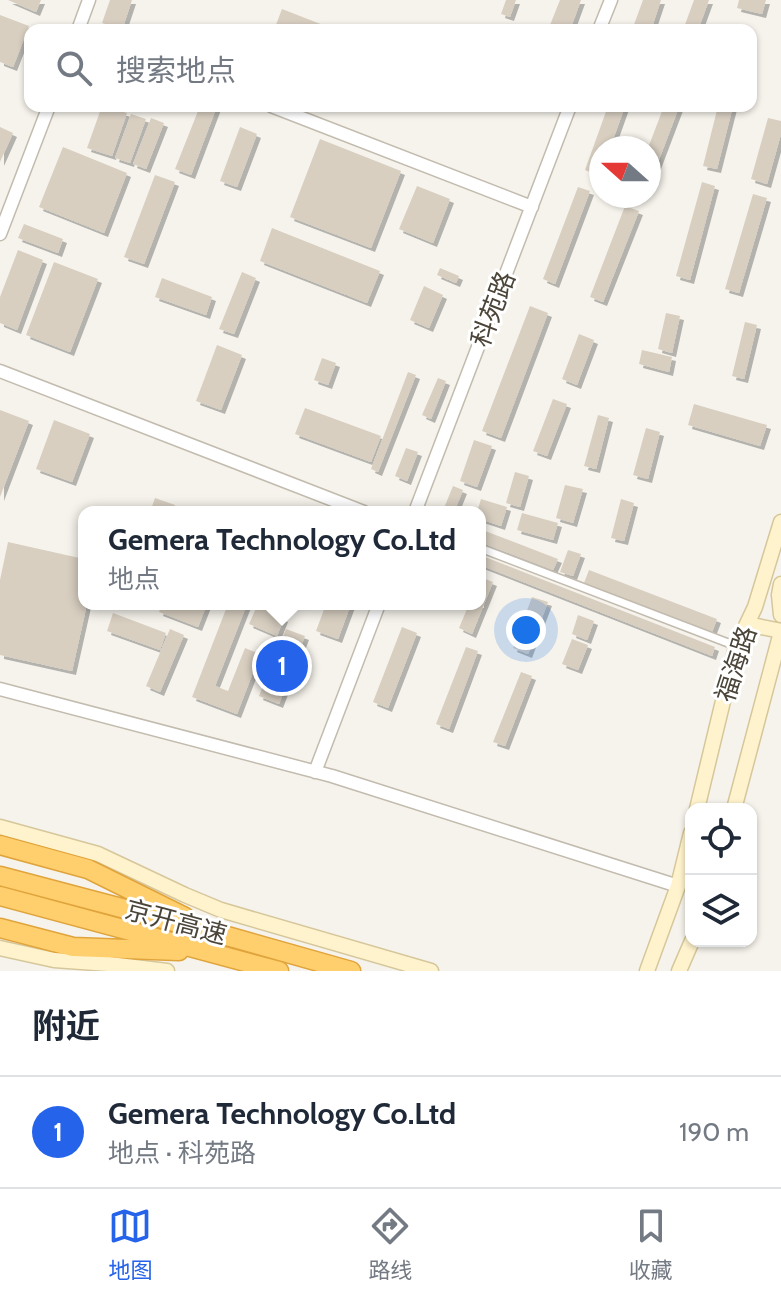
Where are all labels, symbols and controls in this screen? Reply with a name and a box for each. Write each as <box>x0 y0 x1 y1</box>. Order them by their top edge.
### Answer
search box <box>24 24 757 112</box>
icon: search <box>52 46 96 90</box>
text: 搜索地点 <box>116 52 236 89</box>
north arrow <box>589 136 661 208</box>
street label: 科苑路 <box>464 267 522 351</box>
popup <box>78 506 486 610</box>
text: Gemera Technology Co.Ltd <box>108 521 456 558</box>
text: 地点 <box>108 563 160 595</box>
your location <box>506 610 546 650</box>
street label: 福海路 <box>709 622 763 706</box>
pin: 1 <box>256 636 308 696</box>
map controls <box>685 803 757 947</box>
button: locate <box>685 803 757 875</box>
button: layers <box>685 875 757 947</box>
street label: 京开高速 <box>122 893 230 951</box>
text: 附近 <box>32 1005 100 1047</box>
text: Gemera Technology Co.Ltd <box>108 1095 456 1132</box>
text: 1 <box>53 1116 63 1148</box>
text: 190 m <box>679 1116 749 1148</box>
text: 地点 · 科苑路 <box>108 1137 256 1169</box>
tab: 地图 <box>108 1204 152 1284</box>
tab: 路线 <box>368 1204 413 1284</box>
tab: 收藏 <box>629 1204 673 1284</box>

